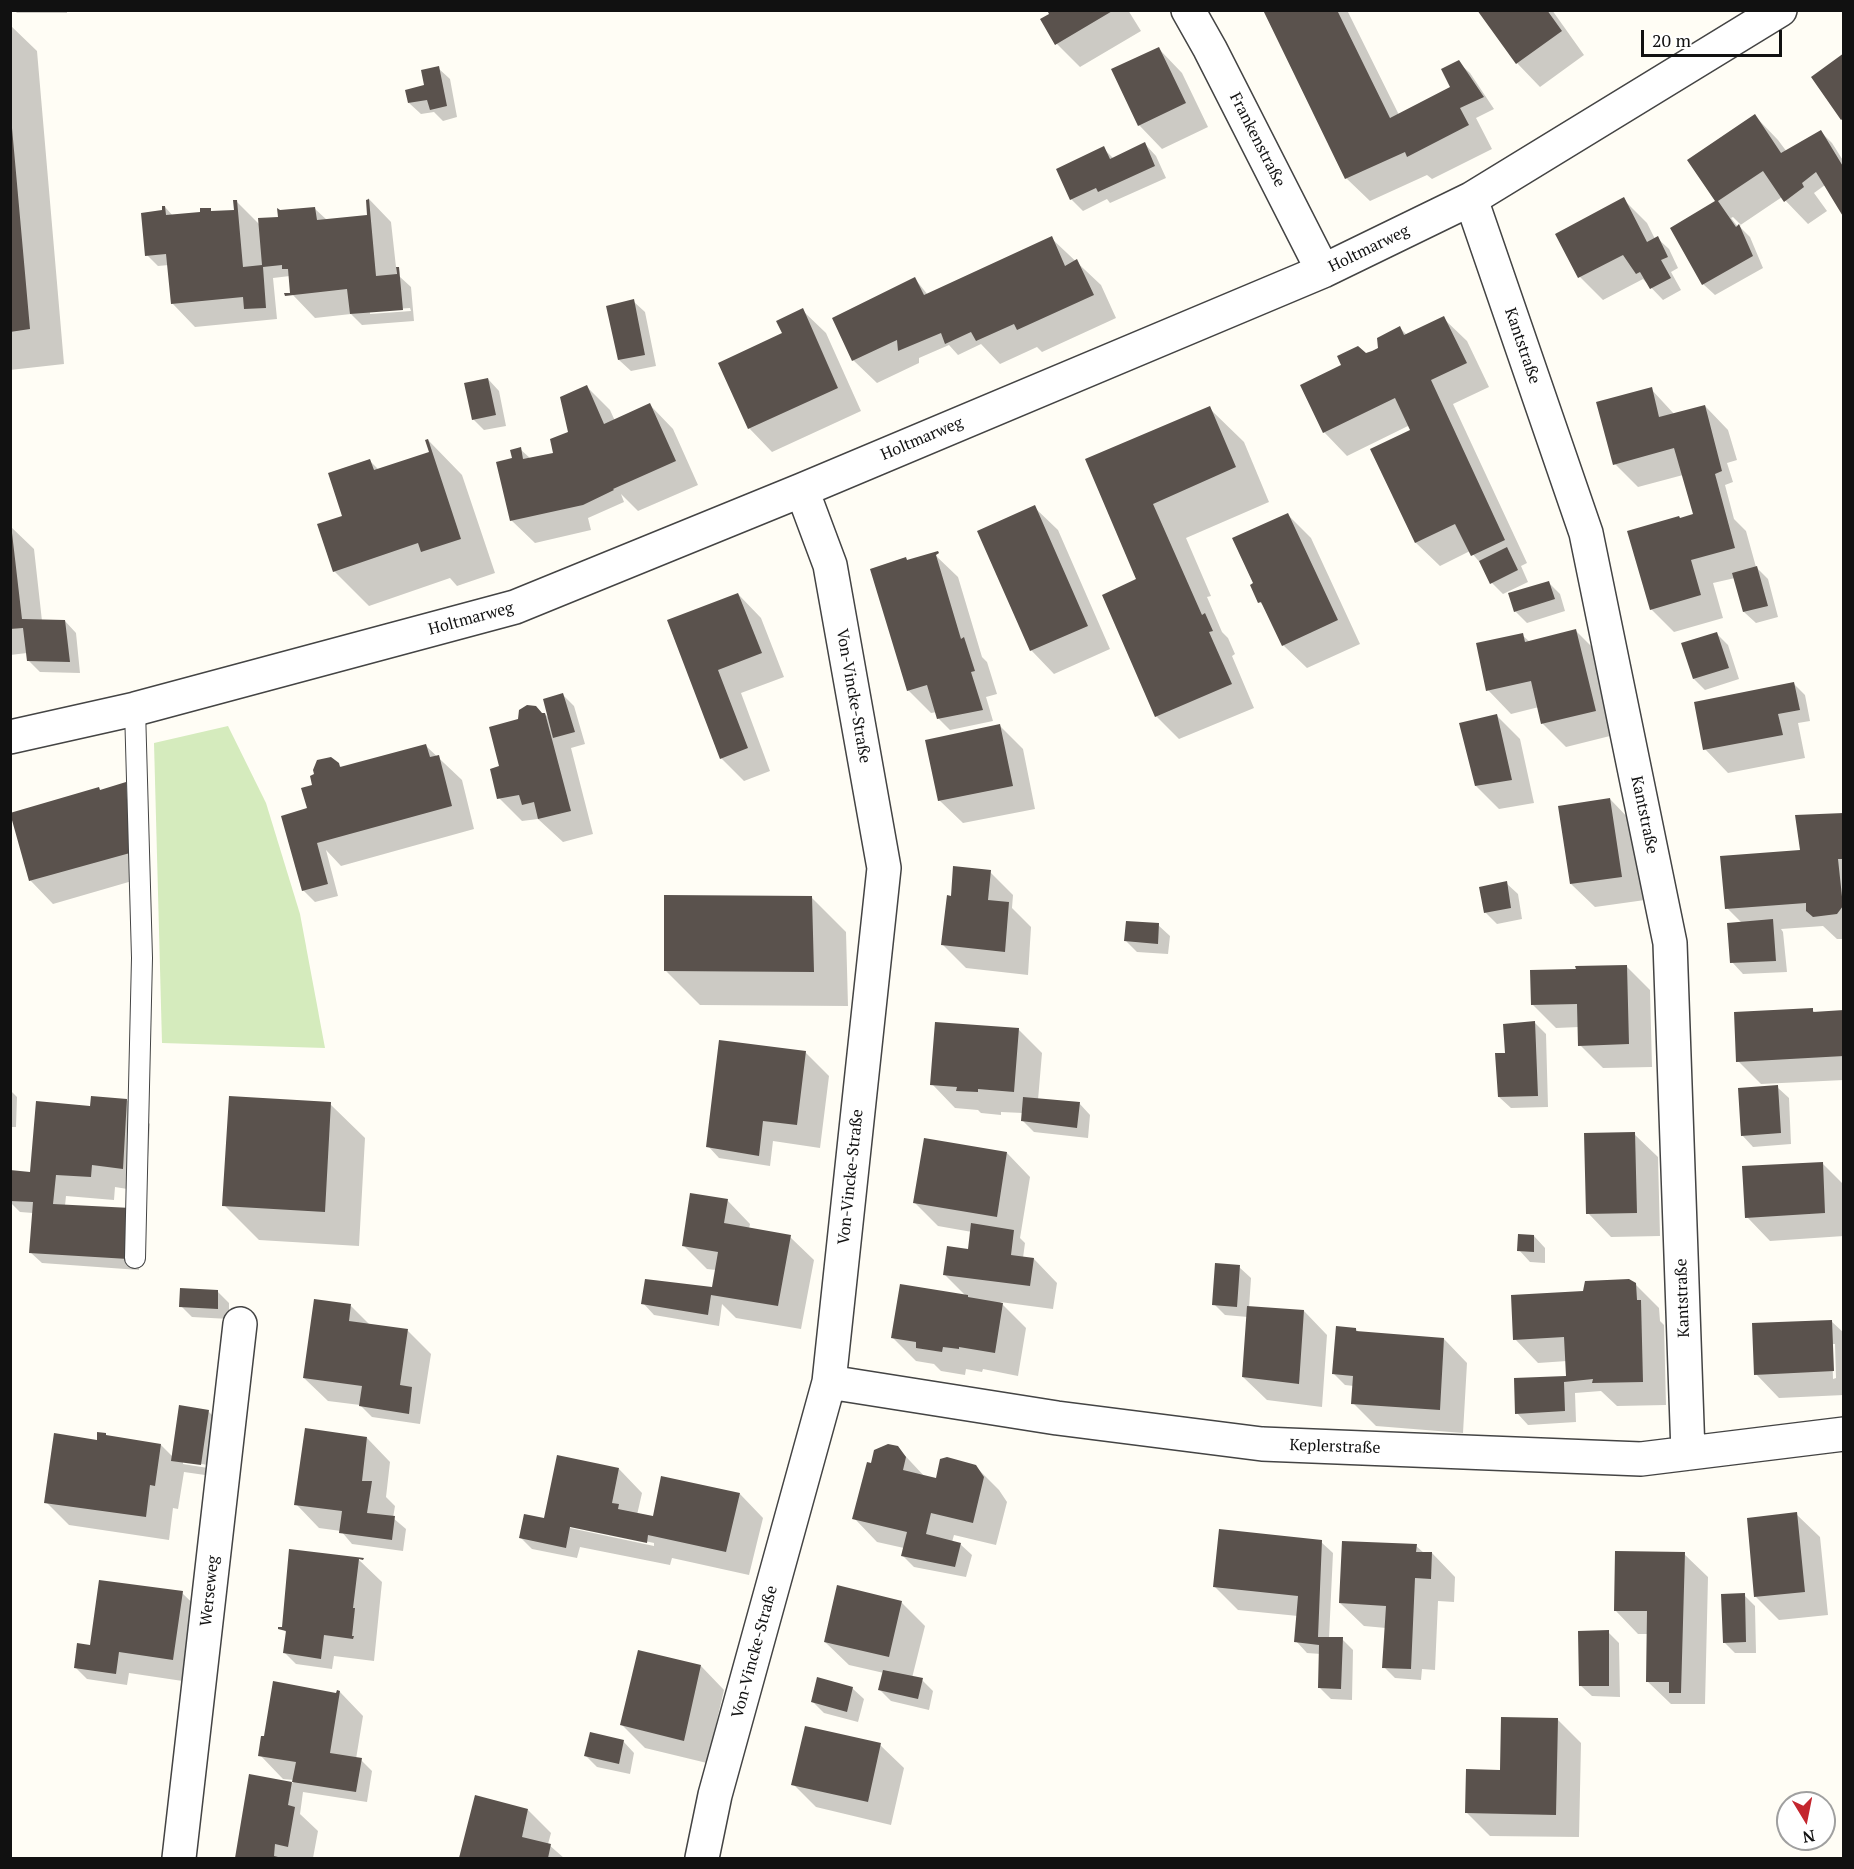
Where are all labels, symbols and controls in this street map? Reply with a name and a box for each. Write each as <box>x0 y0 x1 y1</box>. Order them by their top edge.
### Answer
scale bar <box>1644 18 1785 56</box>
text: 20 m <box>1652 28 1691 52</box>
street label: Frankenstraße <box>1225 90 1289 190</box>
street label: Holtmarweg <box>1326 221 1412 277</box>
street label: Kantstraße <box>1500 305 1544 387</box>
street label: Holtmarweg <box>878 413 966 465</box>
street label: Holtmarweg <box>426 598 516 640</box>
street label: Von-Vincke-Straße <box>832 627 874 765</box>
street label: Kantstraße <box>1626 774 1662 856</box>
street label: Von-Vincke-Straße <box>834 1108 868 1246</box>
street label: Kantstraße <box>1672 1258 1694 1338</box>
street label: Keplerstraße <box>1289 1436 1381 1458</box>
street label: Werseweg <box>197 1555 223 1627</box>
street label: Von-Vincke-Straße <box>728 1584 782 1720</box>
north arrow <box>1776 1791 1836 1851</box>
text: N <box>1801 1825 1817 1849</box>

